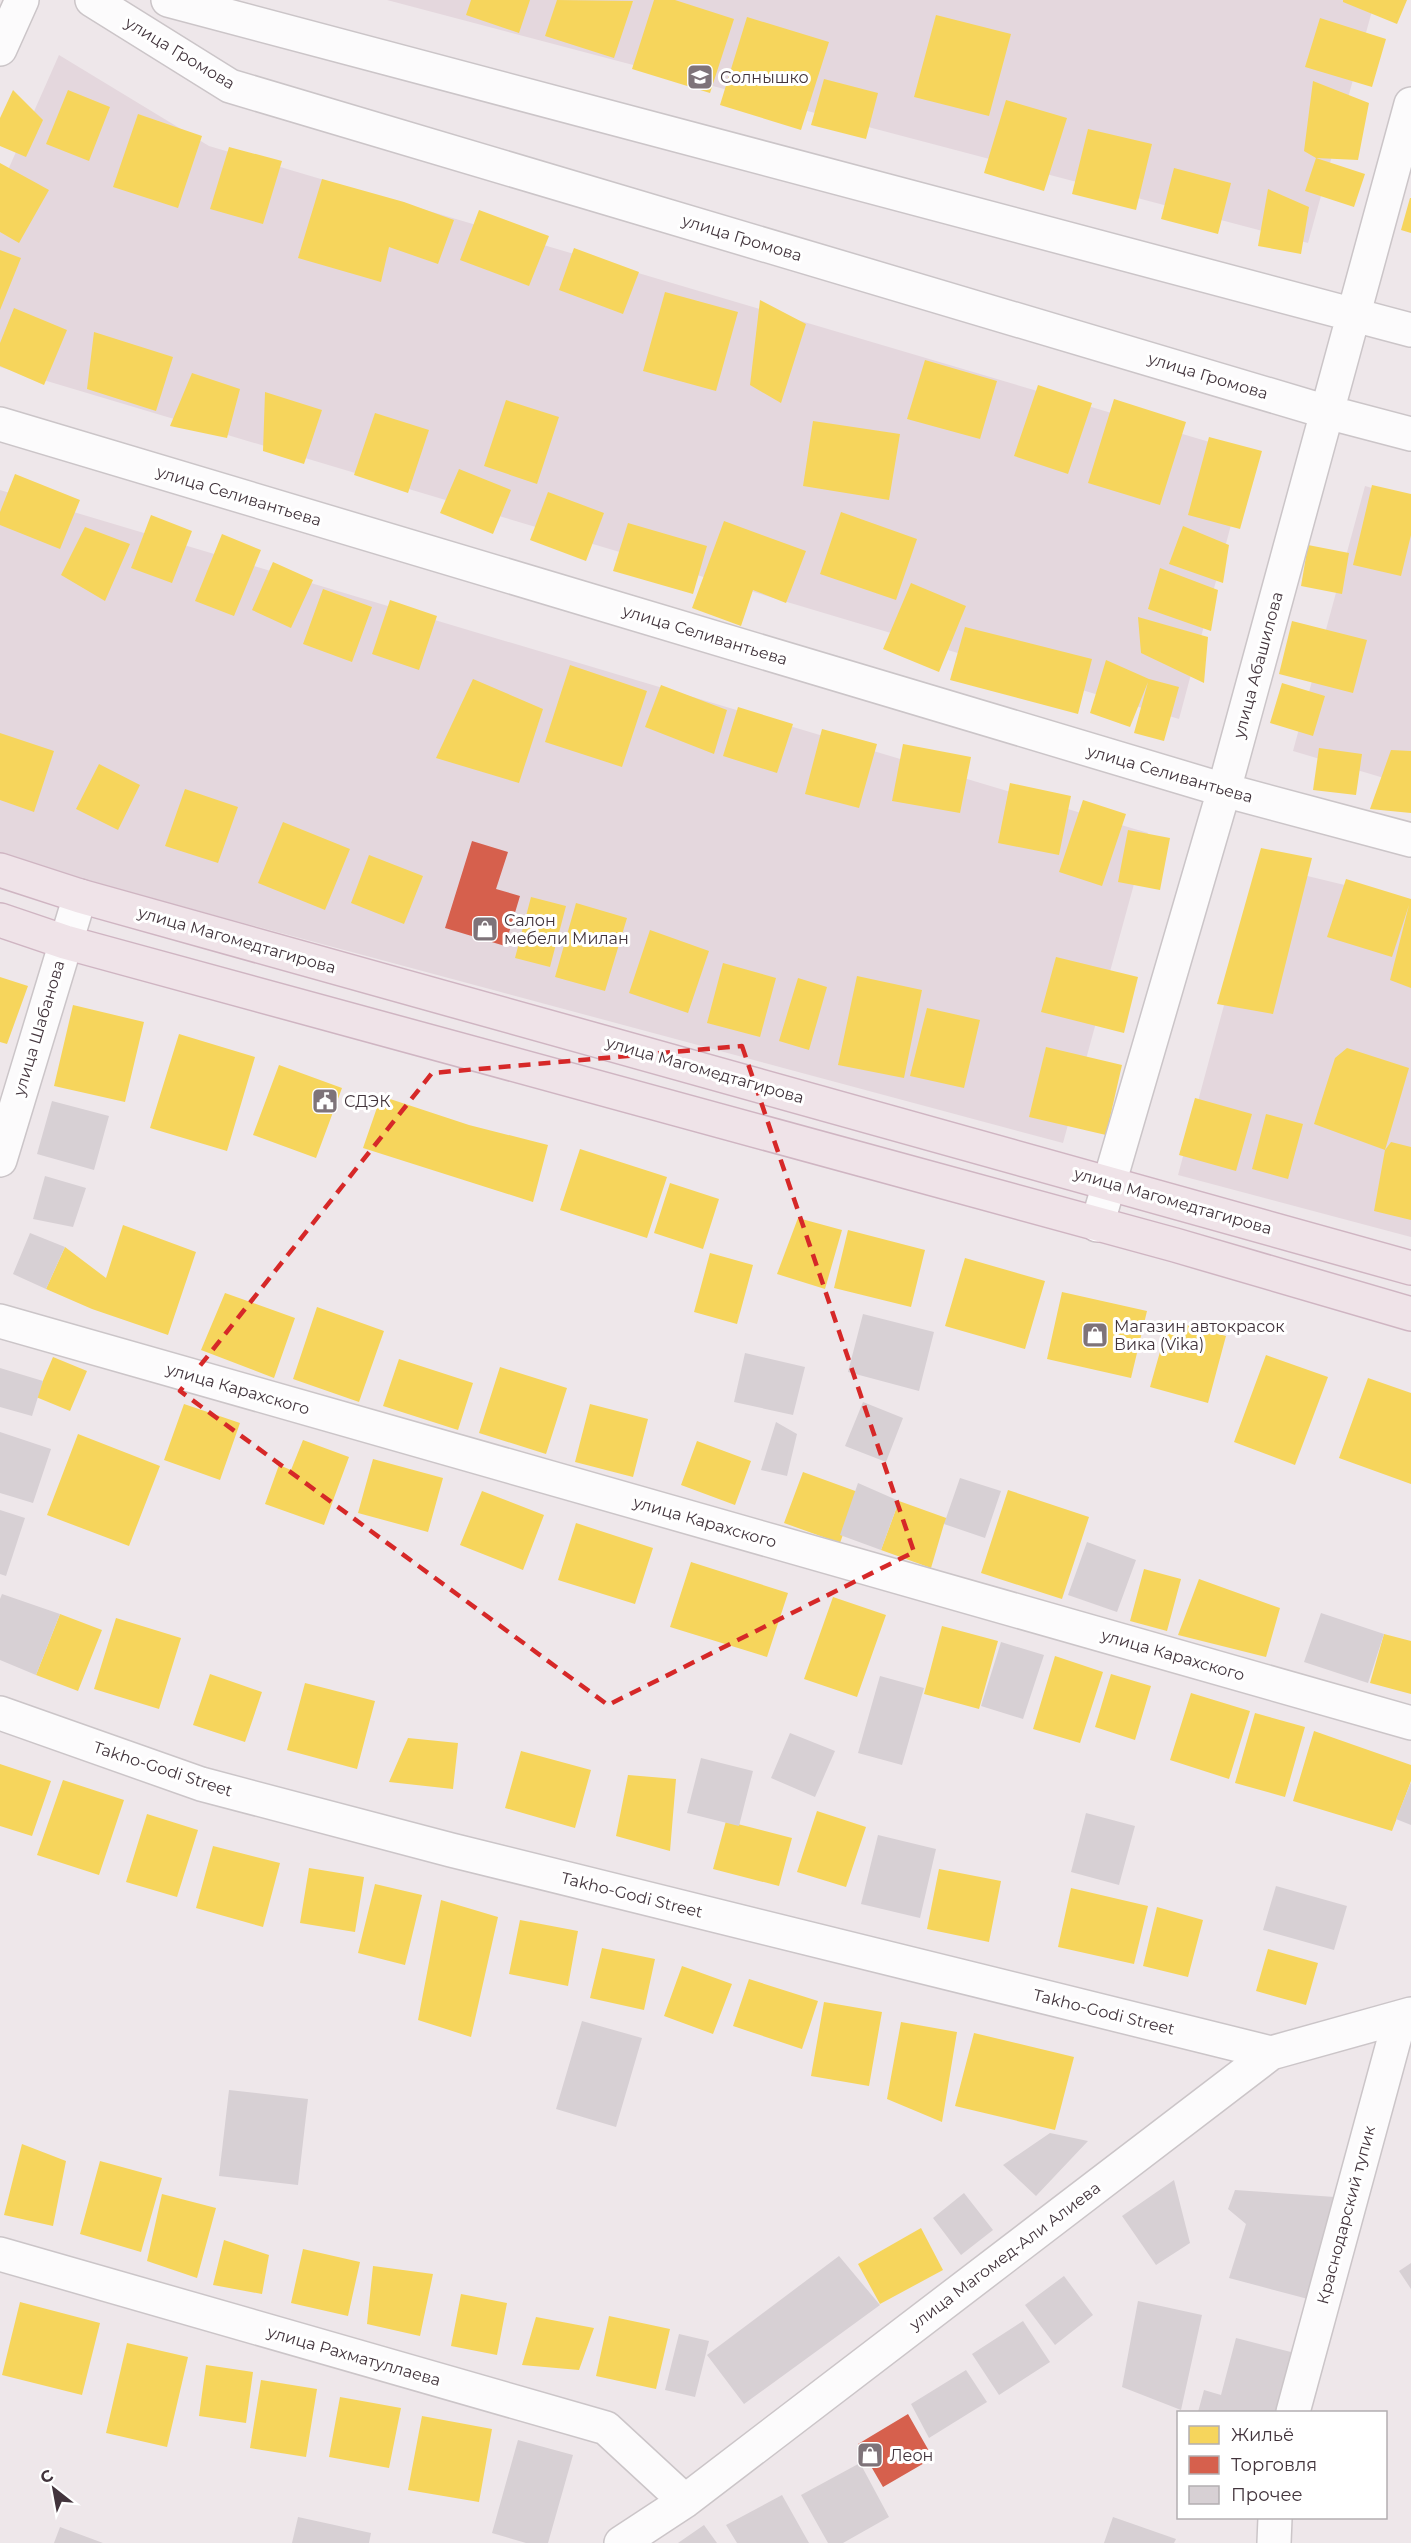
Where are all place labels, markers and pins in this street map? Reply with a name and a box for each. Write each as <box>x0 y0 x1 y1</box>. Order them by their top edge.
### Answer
school or university icon: Солнышко <box>685 62 715 92</box>
place label: Солнышко <box>720 68 809 87</box>
place label: Салон мебели Милан <box>504 911 629 948</box>
shop icon: Салон мебели Милан <box>470 914 500 944</box>
public building icon: СДЭК <box>310 1086 340 1116</box>
place label: СДЭК <box>344 1092 390 1111</box>
place label: Магазин автокрасок Вика (Vika) <box>1114 1317 1285 1354</box>
shop icon: Магазин автокрасок Вика (Vika) <box>1080 1320 1110 1350</box>
shop icon: Леон <box>855 2440 885 2470</box>
place label: Леон <box>890 2446 933 2465</box>

